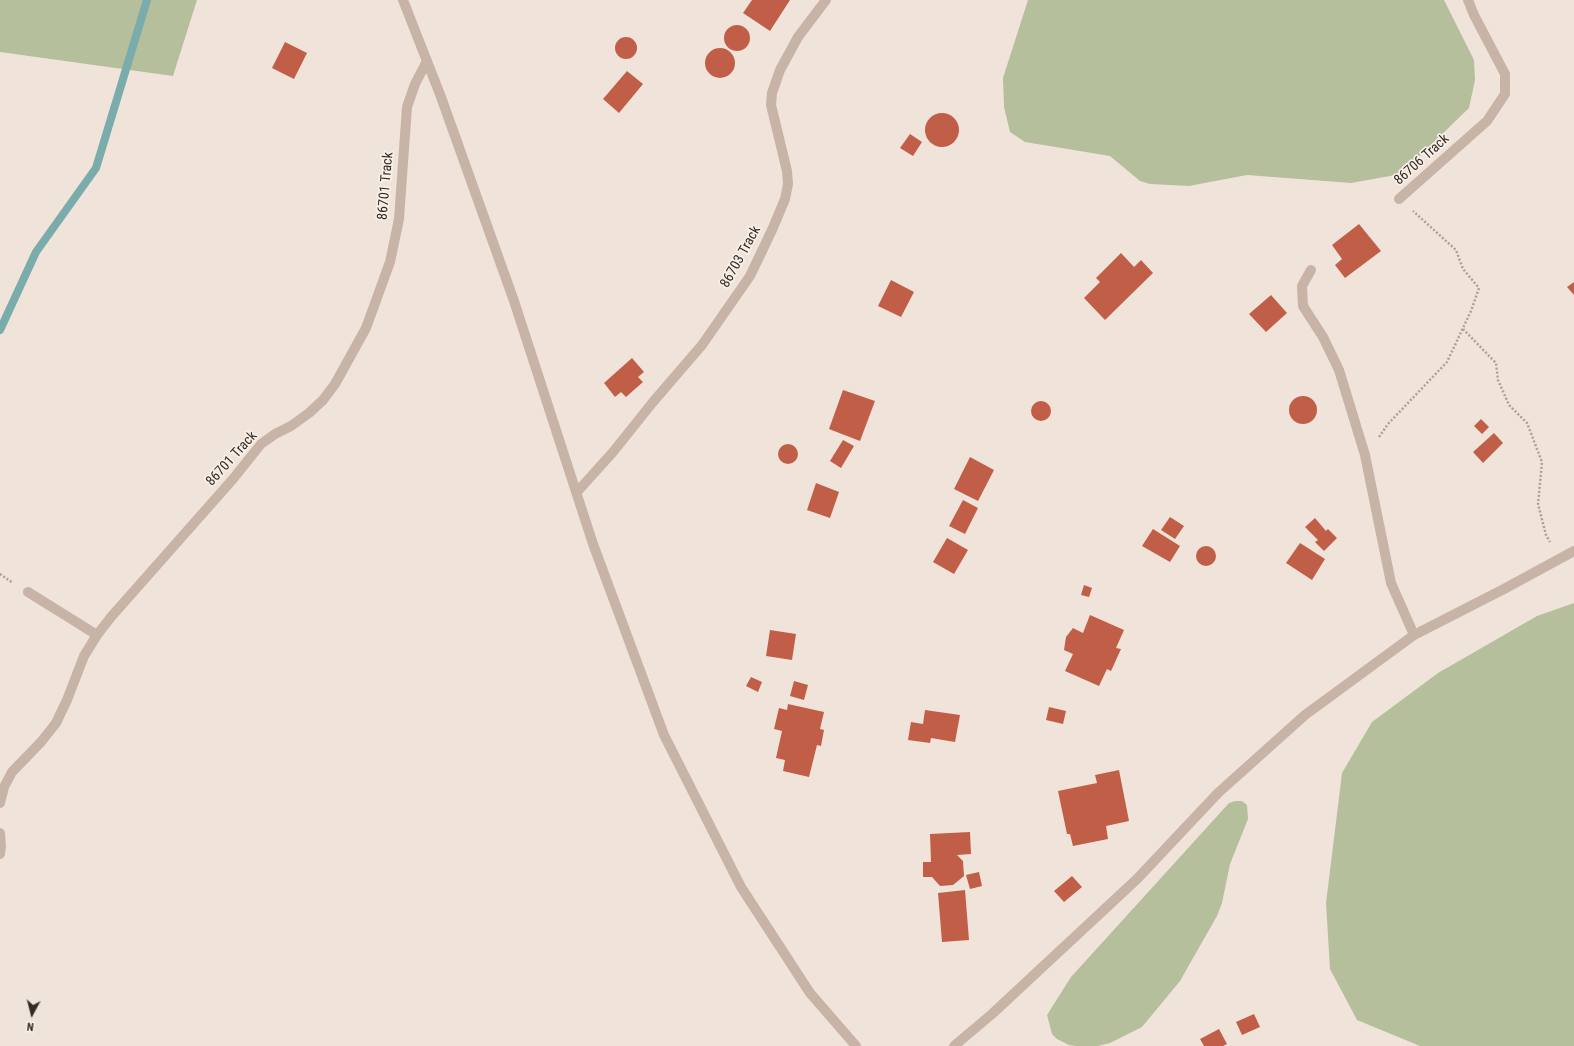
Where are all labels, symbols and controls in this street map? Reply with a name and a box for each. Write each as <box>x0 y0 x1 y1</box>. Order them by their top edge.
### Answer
street label: 86706 Track <box>1391 131 1453 189</box>
street label: 86701 Track <box>375 151 397 221</box>
street label: 86703 Track <box>717 223 765 291</box>
street label: 86701 Track <box>203 428 261 490</box>
north arrow <box>12 994 52 1034</box>
text: N <box>26 1020 35 1033</box>

